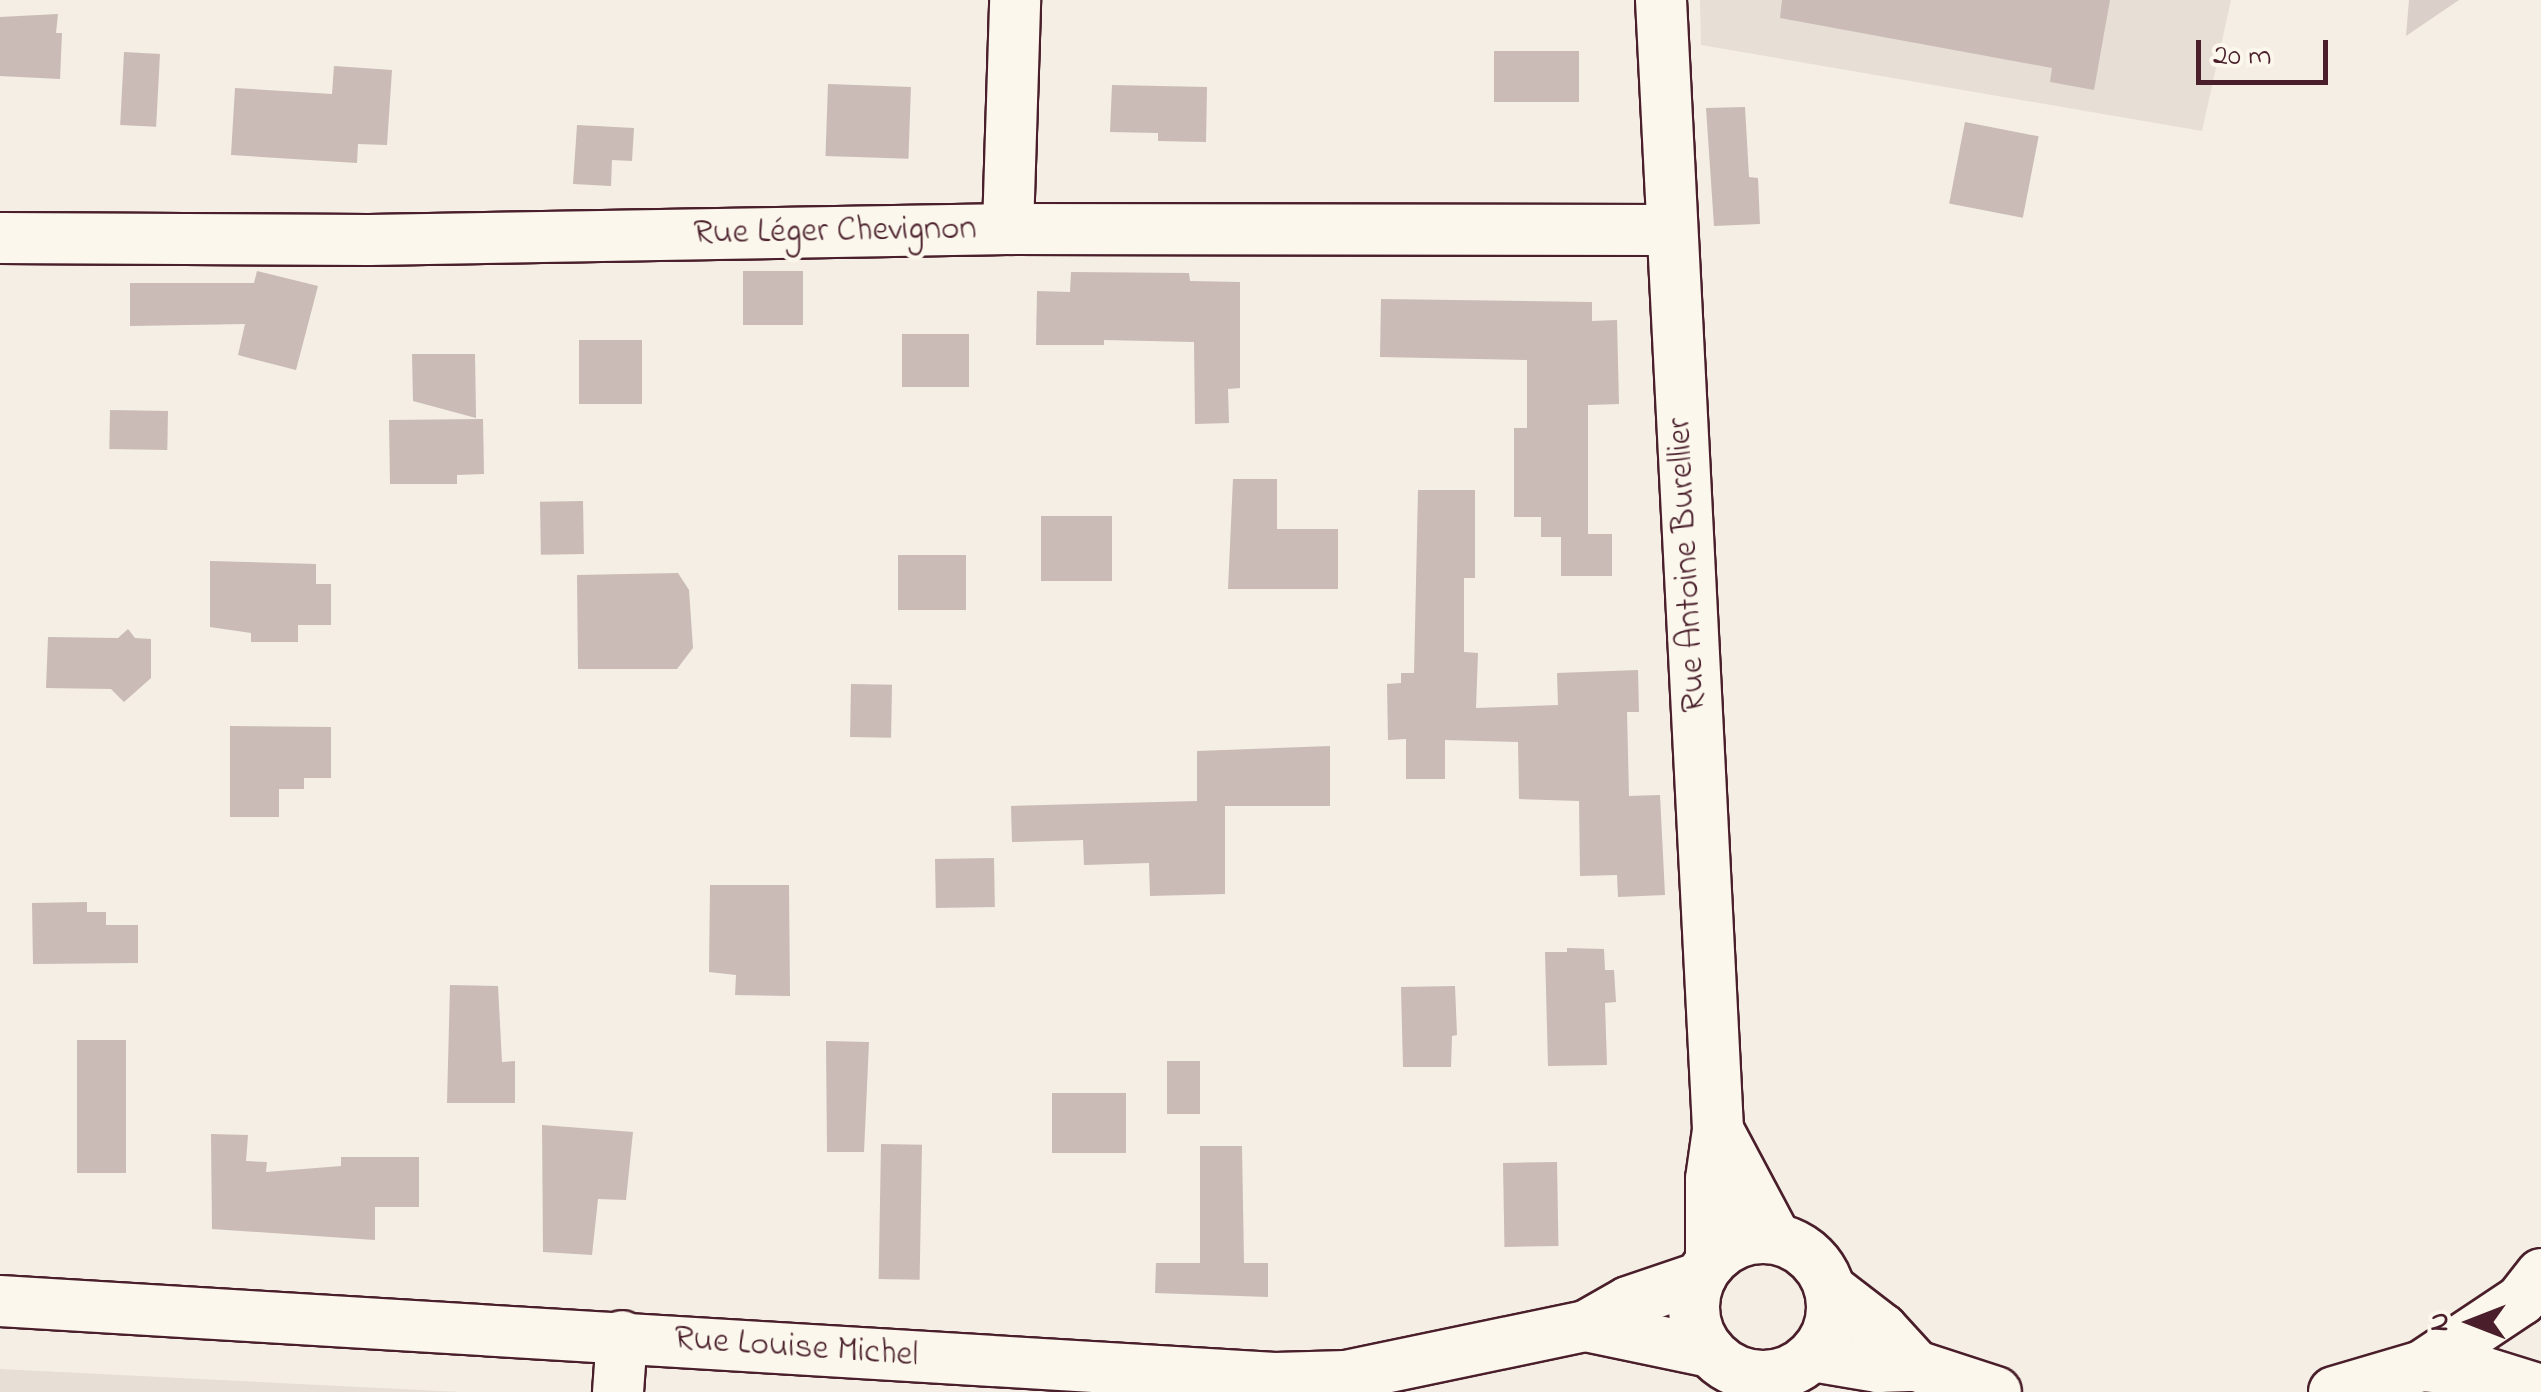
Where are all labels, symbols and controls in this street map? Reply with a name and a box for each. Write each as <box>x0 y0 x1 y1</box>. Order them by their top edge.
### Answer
scale bar <box>2201 20 2334 82</box>
text: 20 m <box>2213 35 2272 79</box>
street label: Rue Léger Chevignon <box>693 209 977 255</box>
street label: Rue Antoine Burellier <box>1659 417 1717 713</box>
north arrow <box>2421 1272 2521 1372</box>
text: N <box>2420 1313 2461 1331</box>
street label: Rue Louise Michel <box>673 1319 919 1377</box>

